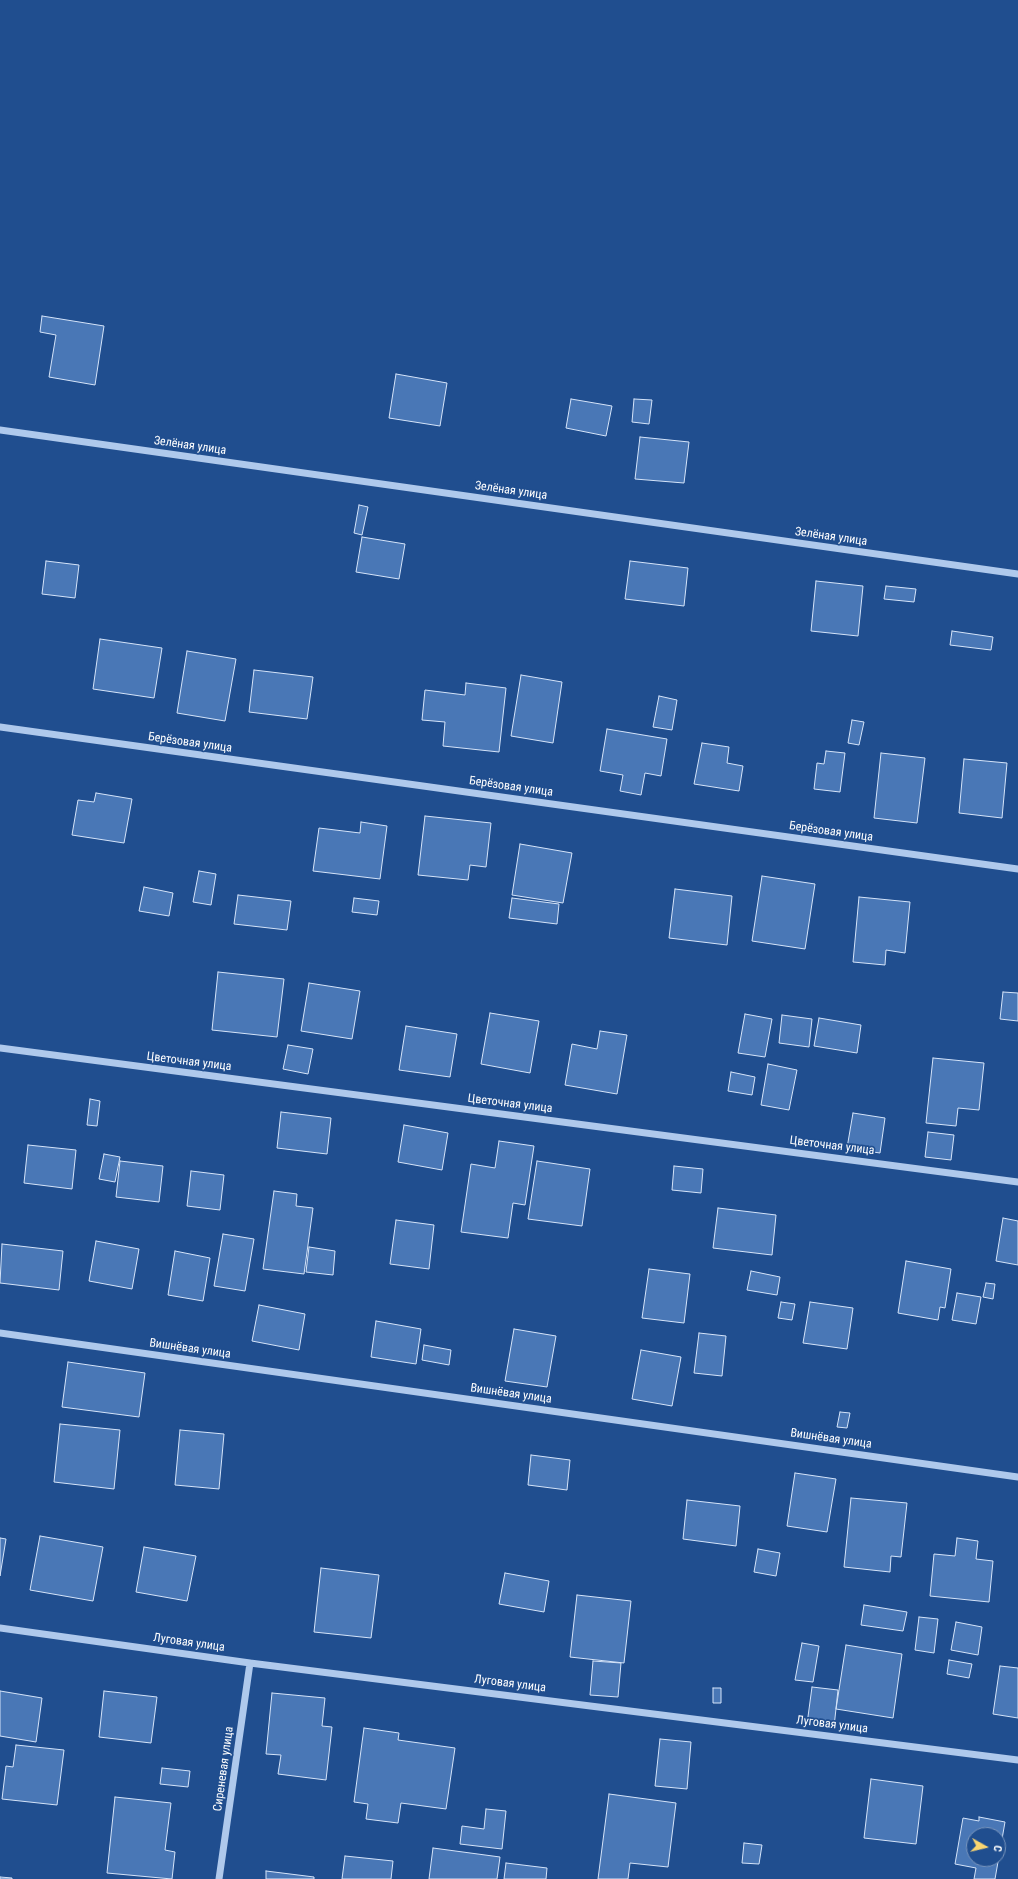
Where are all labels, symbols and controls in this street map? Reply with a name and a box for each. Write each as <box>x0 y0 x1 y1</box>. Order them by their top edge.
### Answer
street label: Зелёная улица <box>153 434 227 458</box>
street label: Зелёная улица <box>474 479 548 503</box>
street label: Зелёная улица <box>794 525 868 549</box>
street label: Берёзовая улица <box>147 730 233 756</box>
street label: Берёзовая улица <box>468 774 554 800</box>
street label: Берёзовая улица <box>788 819 874 845</box>
street label: Цветочная улица <box>146 1050 232 1074</box>
street label: Цветочная улица <box>467 1092 553 1116</box>
street label: Цветочная улица <box>789 1134 875 1158</box>
street label: Вишнёвая улица <box>148 1336 232 1362</box>
street label: Вишнёвая улица <box>469 1381 553 1407</box>
street label: Вишнёвая улица <box>789 1426 873 1452</box>
street label: Луговая улица <box>152 1631 226 1655</box>
street label: Луговая улица <box>473 1672 547 1696</box>
street label: Луговая улица <box>795 1713 869 1737</box>
street label: Сиреневая улица <box>211 1726 237 1812</box>
north arrow <box>966 1827 1006 1867</box>
text: С <box>991 1845 1004 1853</box>

